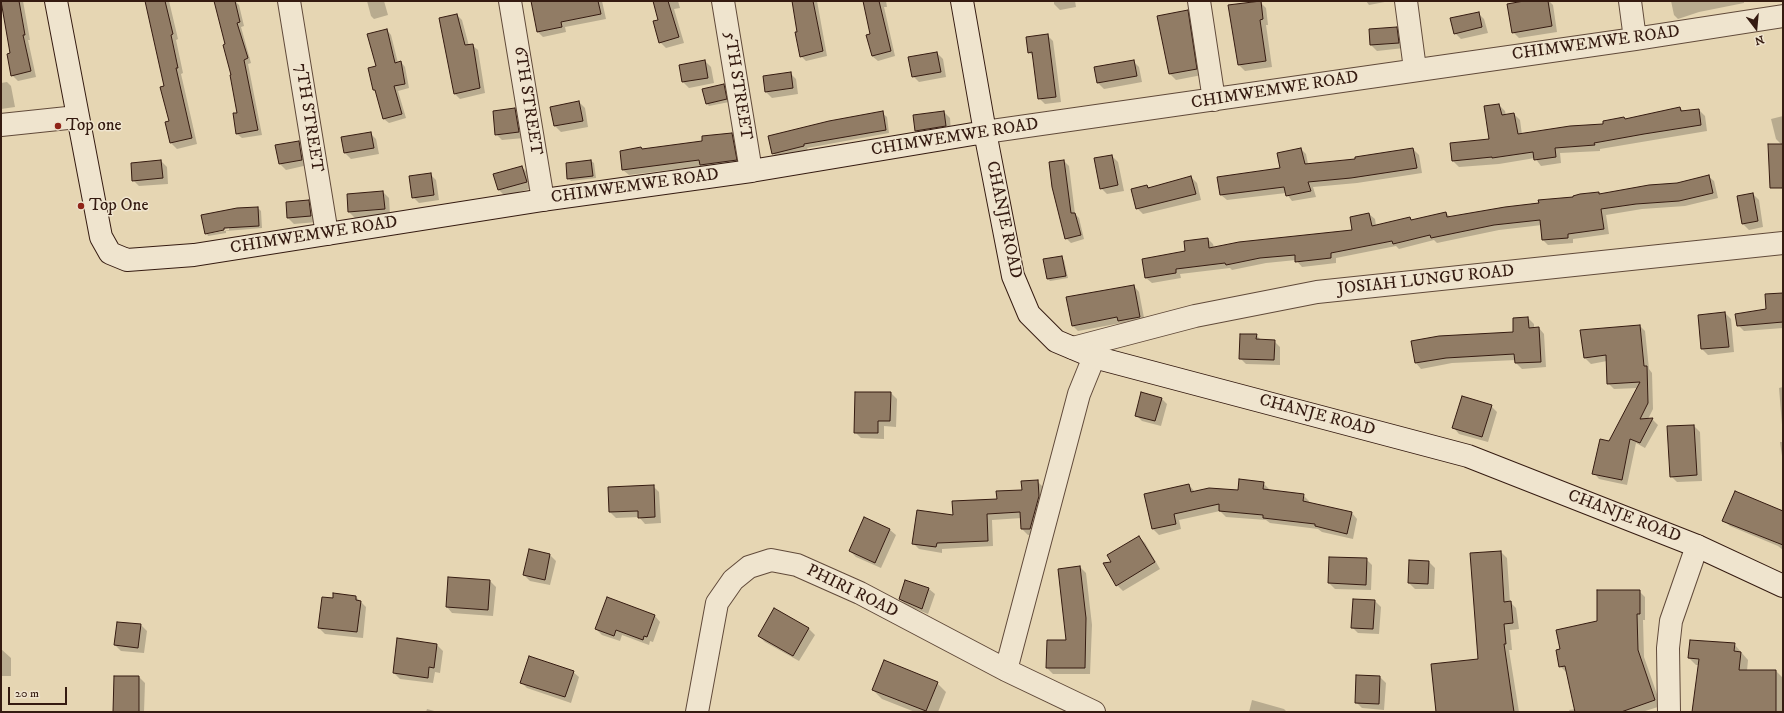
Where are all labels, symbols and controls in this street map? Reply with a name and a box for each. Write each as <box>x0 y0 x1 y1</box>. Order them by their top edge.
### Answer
north arrow <box>1736 8 1776 48</box>
street label: CHIMWEMWE ROAD <box>1511 22 1681 66</box>
street label: 5TH STREET <box>718 30 756 142</box>
text: N <box>1753 32 1766 48</box>
street label: 6TH STREET <box>508 45 546 157</box>
street label: 7TH STREET <box>289 62 327 174</box>
street label: CHIMWEMWE ROAD <box>1190 68 1360 114</box>
street label: CHIMWEMWE ROAD <box>870 115 1040 161</box>
place label: Top one <box>66 116 122 136</box>
marker: Top one <box>53 121 63 131</box>
street label: CHANJE ROAD <box>981 159 1025 281</box>
street label: CHIMWEMWE ROAD <box>550 165 720 209</box>
place label: Top One <box>89 196 148 216</box>
marker: Top One <box>76 201 86 211</box>
street label: CHIMWEMWE ROAD <box>229 213 399 259</box>
street label: JOSIAH LUNGU ROAD <box>1337 262 1515 300</box>
street label: CHANJE ROAD <box>1257 391 1377 441</box>
street label: CHANJE ROAD <box>1565 486 1683 548</box>
street label: PHIRI ROAD <box>803 561 901 623</box>
scale bar <box>10 679 69 705</box>
text: 20 m <box>15 686 39 701</box>

